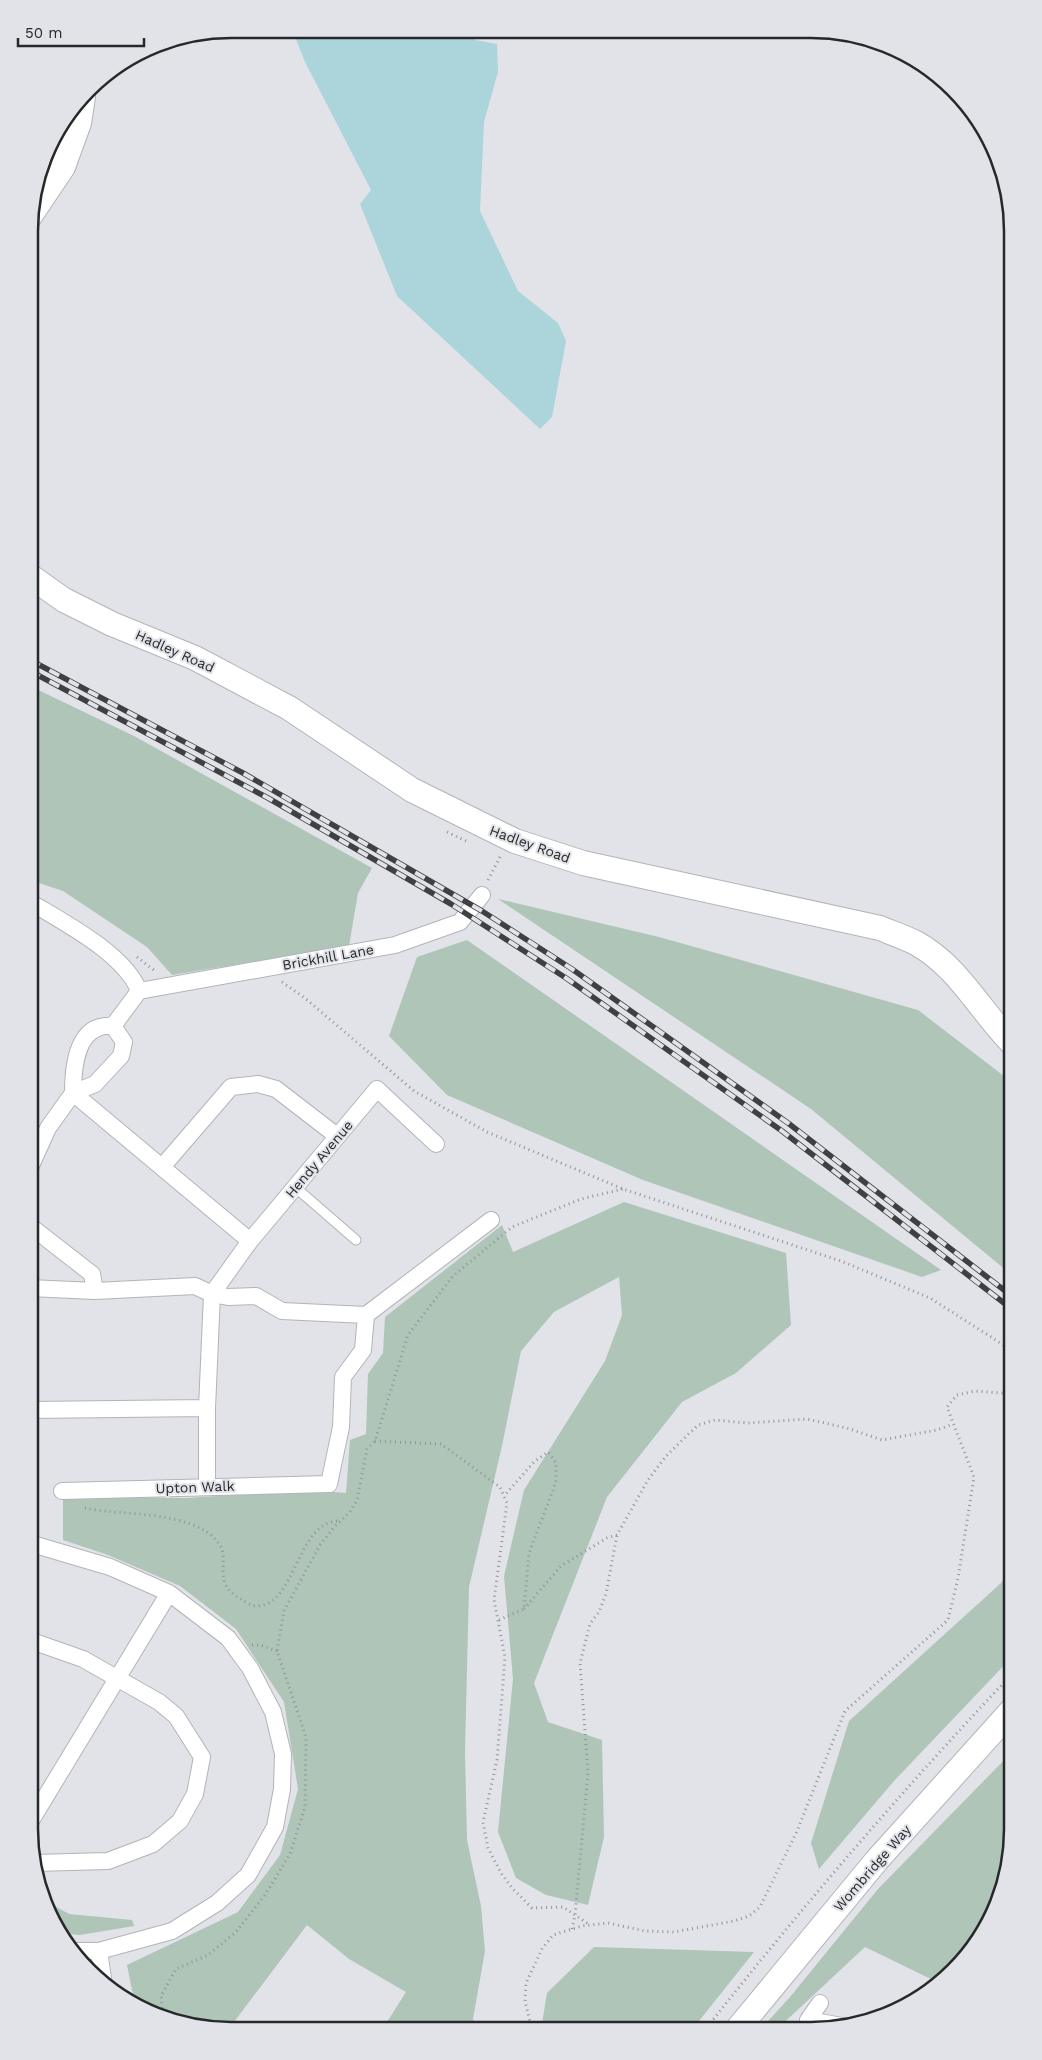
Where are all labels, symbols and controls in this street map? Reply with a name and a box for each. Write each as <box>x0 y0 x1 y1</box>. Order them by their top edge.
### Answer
scale bar <box>18 15 144 47</box>
text: 50 m <box>25 24 62 42</box>
street label: Hadley Road <box>133 626 217 676</box>
street label: Hadley Road <box>487 822 573 866</box>
street label: Brickhill Lane <box>281 941 375 973</box>
street label: Hendy Avenue <box>282 1117 356 1201</box>
street label: Upton Walk <box>155 1478 235 1496</box>
street label: Wombridge Way <box>830 1821 914 1914</box>

